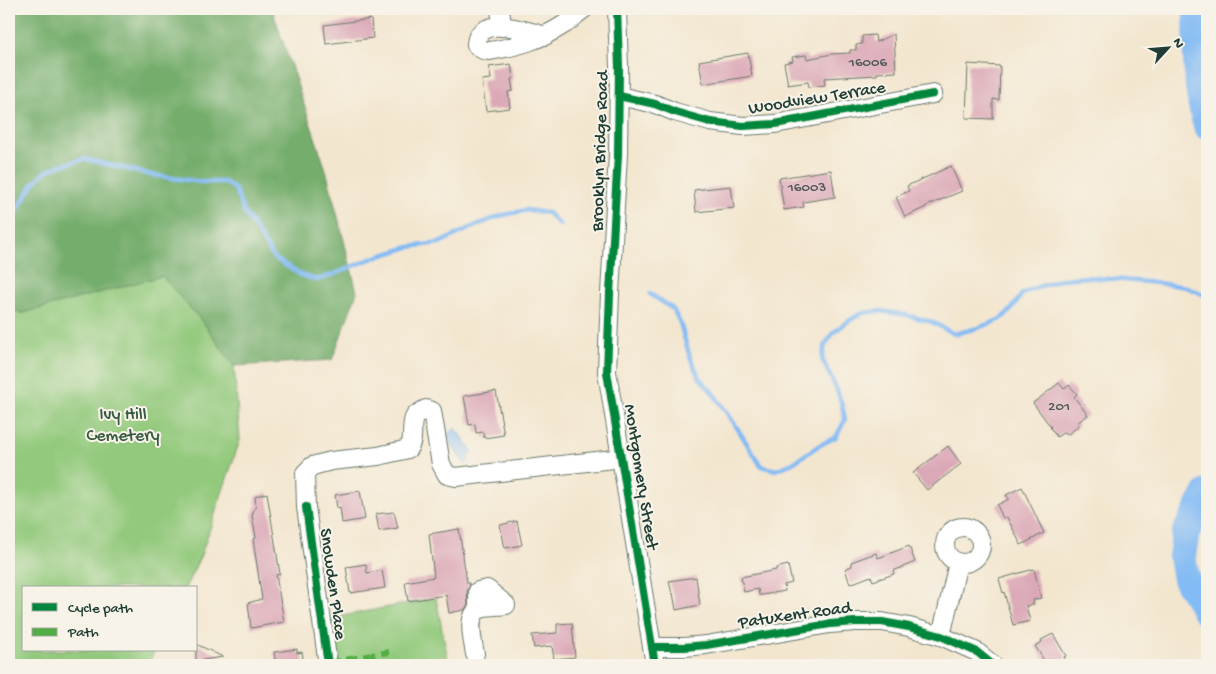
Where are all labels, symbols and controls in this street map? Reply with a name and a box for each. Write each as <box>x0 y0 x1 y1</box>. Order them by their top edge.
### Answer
north arrow <box>1144 22 1194 72</box>
text: N <box>1168 36 1187 51</box>
house number: 16006 <box>848 54 888 72</box>
street label: Brooklyn Bridge Road <box>588 69 614 233</box>
street label: Woodview Terrace <box>747 78 888 120</box>
house number: 16003 <box>787 179 826 197</box>
house number: 201 <box>1048 398 1070 416</box>
street label: Montgomery Street <box>618 403 662 553</box>
park label: Ivy Hill Cemetery <box>87 405 160 447</box>
street label: Snowden Place <box>314 527 350 642</box>
legend <box>22 586 198 652</box>
street label: Patuxent Road <box>736 597 854 634</box>
text: Cycle path <box>68 600 133 618</box>
text: Path <box>67 624 99 642</box>

